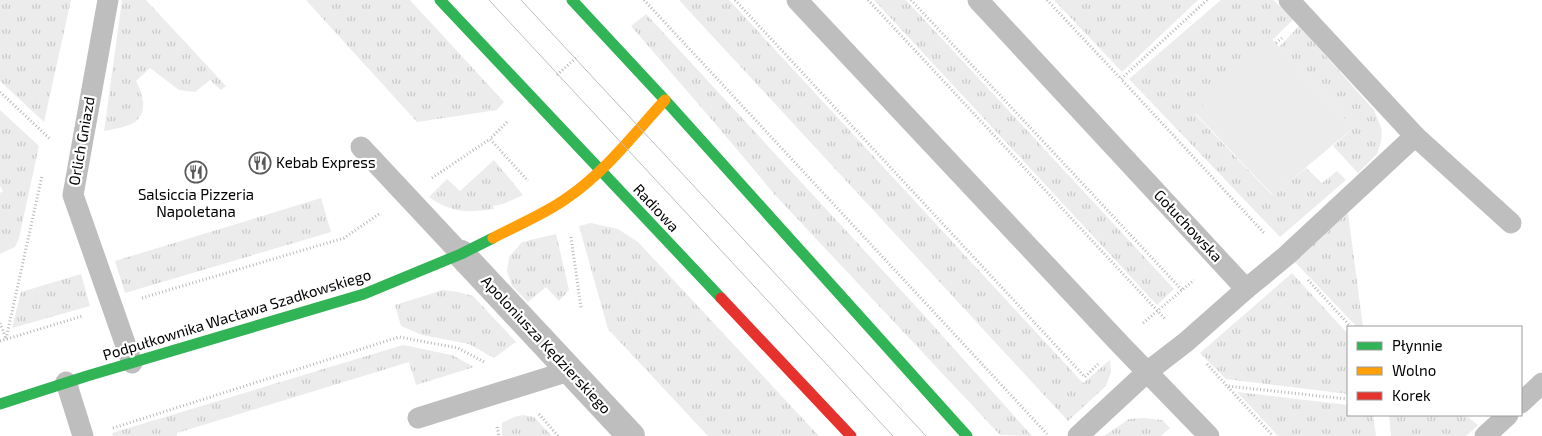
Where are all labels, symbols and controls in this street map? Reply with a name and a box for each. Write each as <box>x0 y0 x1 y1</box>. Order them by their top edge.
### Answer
street label: Orlich Gniazd <box>64 95 98 187</box>
restaurant icon: Kebab Express <box>248 151 272 175</box>
place label: Kebab Express <box>276 153 376 171</box>
restaurant icon: Salsiccia Pizzeria Napoletana <box>184 160 208 184</box>
street label: Radiowa <box>630 180 683 235</box>
place label: Salsiccia Pizzeria Napoletana <box>138 185 254 220</box>
street label: Gołuchowska <box>1151 186 1227 265</box>
street label: Podpułkownika Wacława Szadkowskiego <box>100 265 373 363</box>
street label: Apoloniusza Kędzierskiego <box>478 272 615 417</box>
legend <box>1347 326 1522 416</box>
text: Płynnie <box>1392 336 1443 354</box>
text: Wolno <box>1392 361 1436 379</box>
text: Korek <box>1392 386 1431 404</box>

